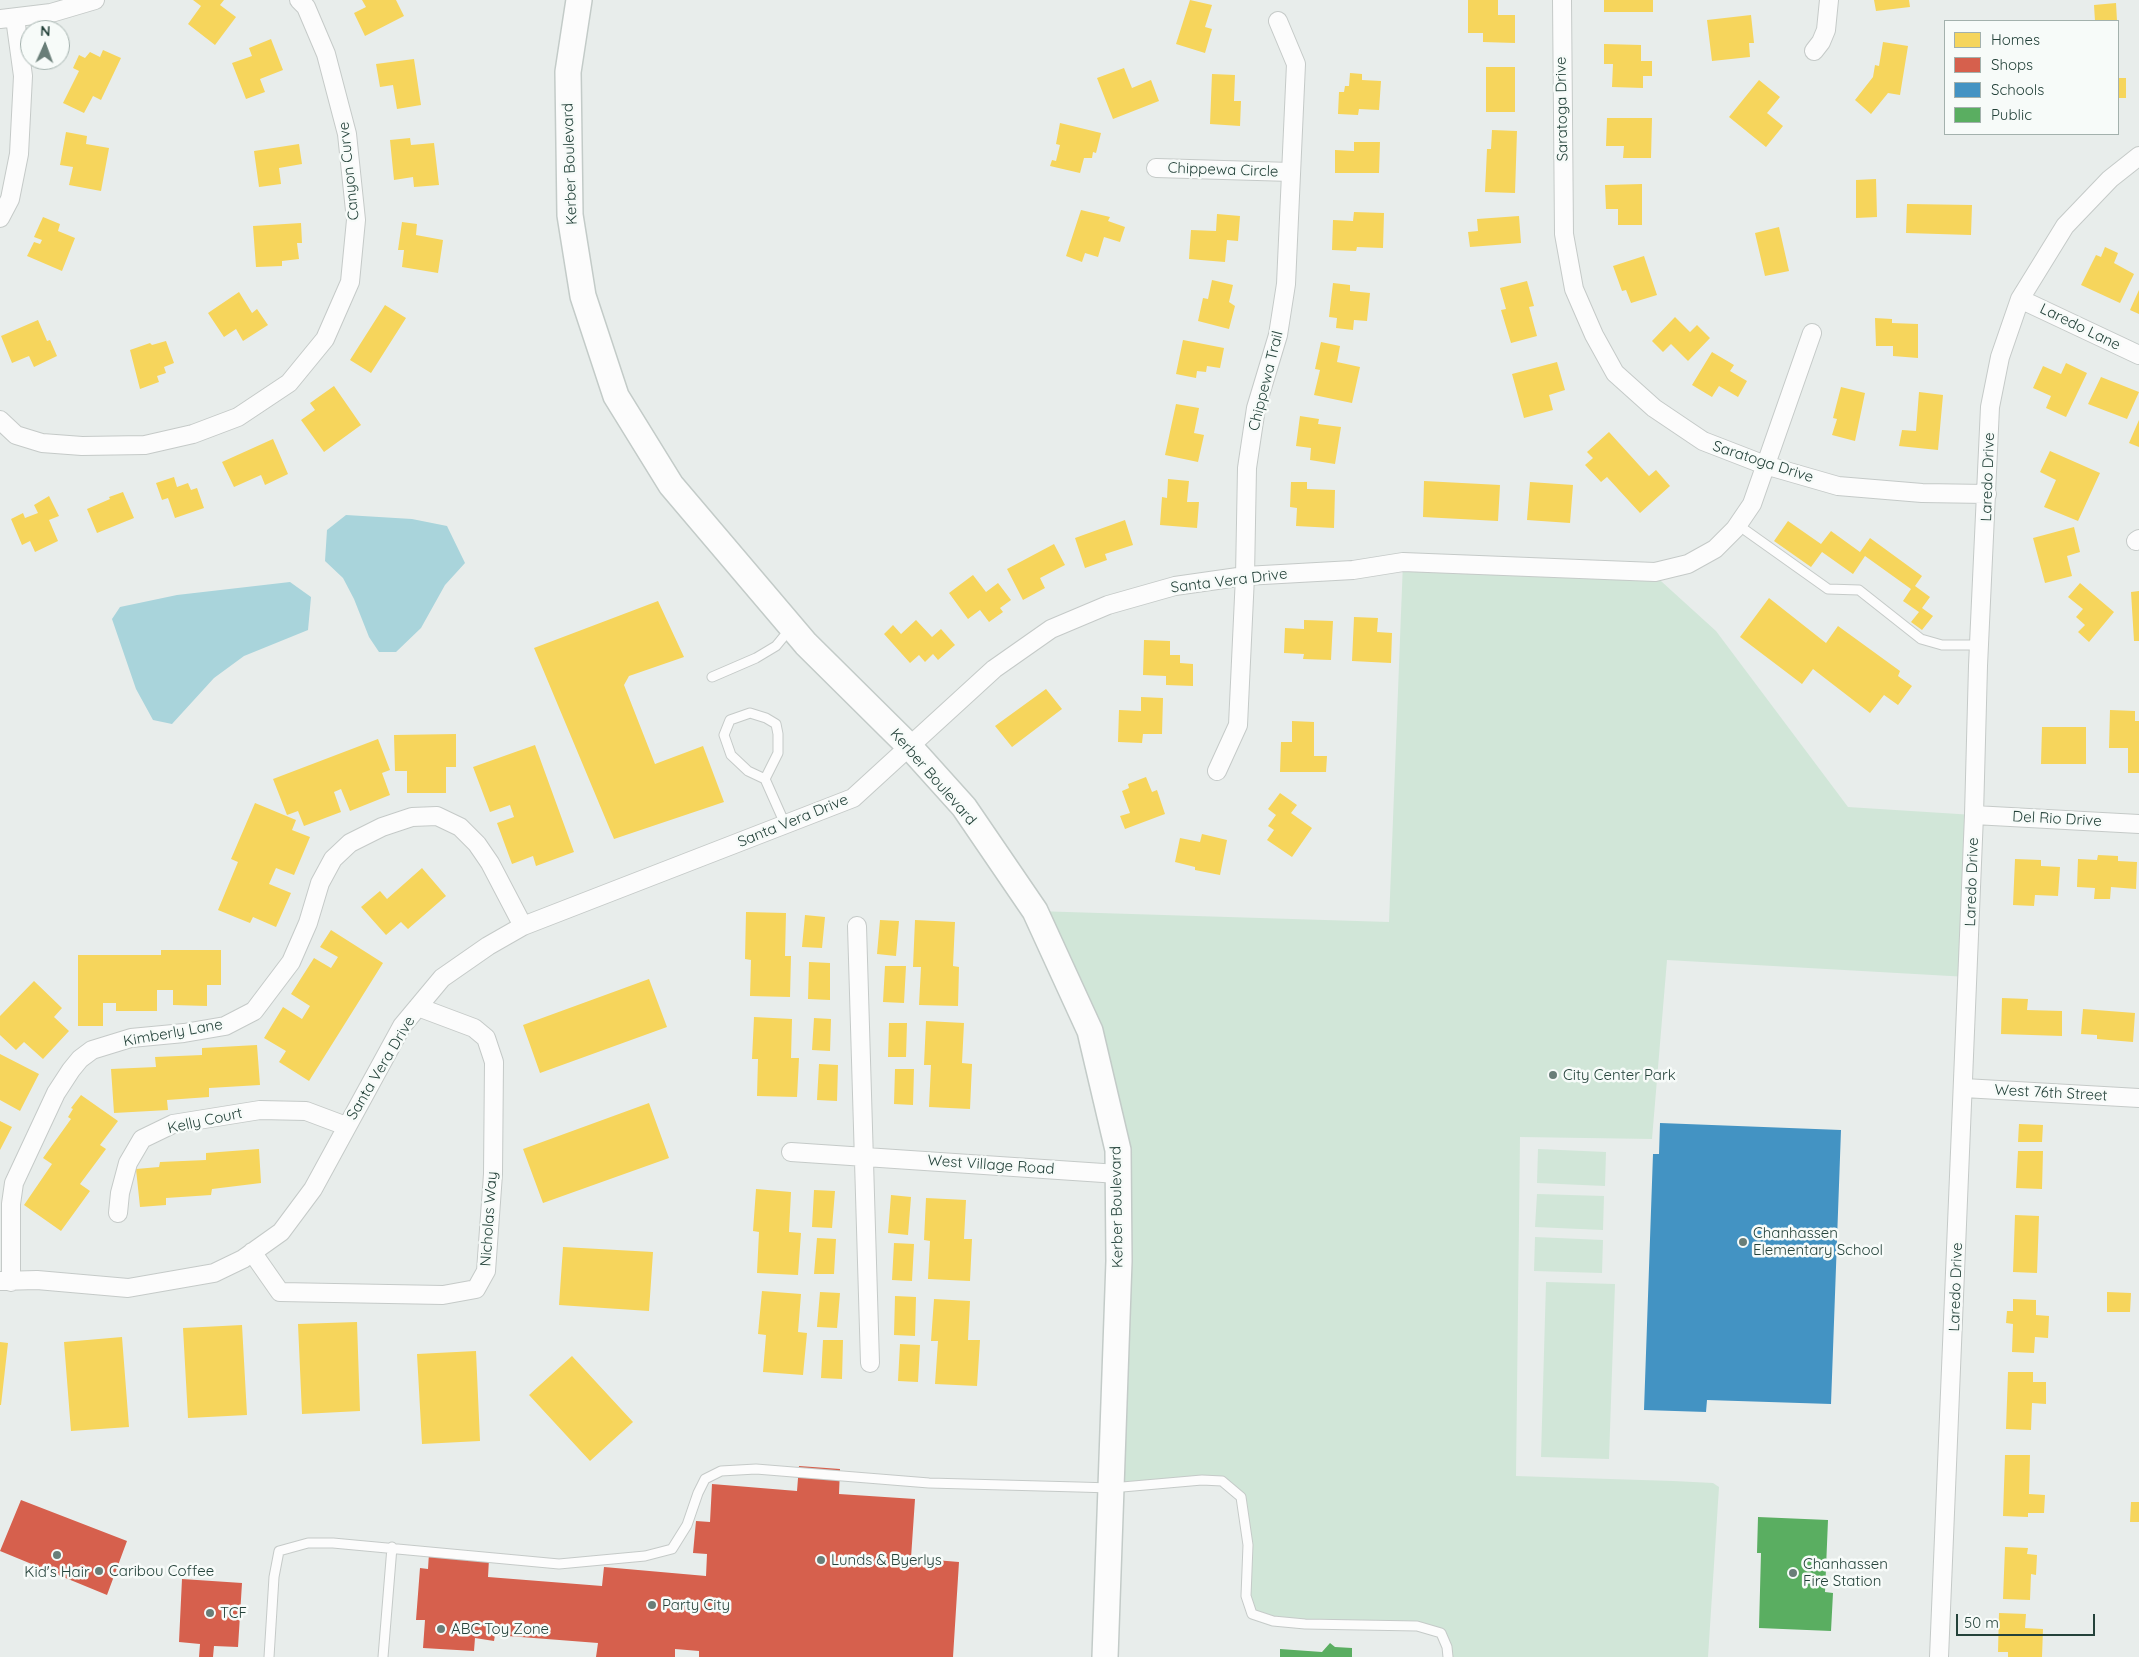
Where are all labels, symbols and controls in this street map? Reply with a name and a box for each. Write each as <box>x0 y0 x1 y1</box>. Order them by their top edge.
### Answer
north arrow <box>20 20 70 70</box>
legend <box>1944 20 2119 135</box>
text: N <box>40 22 51 40</box>
text: Homes <box>1991 30 2040 49</box>
text: Shops <box>1991 55 2033 74</box>
street label: Saratoga Drive <box>1552 56 1572 162</box>
text: Schools <box>1991 80 2044 99</box>
street label: Kerber Boulevard <box>559 103 581 225</box>
text: Public <box>1991 105 2032 124</box>
street label: Canyon Curve <box>335 121 363 221</box>
street label: Chippewa Circle <box>1167 159 1279 181</box>
street label: Laredo Lane <box>2037 300 2123 354</box>
street label: Chippewa Trail <box>1245 329 1287 433</box>
street label: Laredo Drive <box>1977 432 1999 522</box>
street label: Saratoga Drive <box>1710 437 1816 487</box>
street label: Santa Vera Drive <box>1170 565 1288 597</box>
street label: Kerber Boulevard <box>886 725 980 829</box>
street label: Santa Vera Drive <box>735 791 851 851</box>
street label: Del Rio Drive <box>2012 808 2102 830</box>
street label: Laredo Drive <box>1961 837 1983 927</box>
street label: Santa Vera Drive <box>343 1013 419 1123</box>
street label: Kimberly Lane <box>122 1015 224 1051</box>
place label: City Center Park <box>1563 1066 1676 1084</box>
marker: City Center Park <box>1547 1069 1559 1081</box>
street label: West 76th Street <box>1994 1081 2108 1105</box>
street label: Kelly Court <box>166 1104 244 1138</box>
street label: Kerber Boulevard <box>1107 1146 1127 1268</box>
street label: West Village Road <box>927 1152 1055 1178</box>
street label: Nicholas Way <box>477 1171 501 1267</box>
place label: Chanhassen Elementary School <box>1753 1224 1883 1259</box>
marker: Chanhassen Elementary School <box>1737 1236 1749 1248</box>
street label: Laredo Drive <box>1945 1242 1967 1332</box>
marker: Kid's Hair <box>51 1549 63 1561</box>
place label: Lunds & Byerlys <box>831 1551 942 1569</box>
marker: Lunds & Byerlys <box>815 1554 827 1566</box>
place label: Chanhassen Fire Station <box>1803 1555 1888 1590</box>
place label: Caribou Coffee <box>109 1562 214 1580</box>
place label: Kid's Hair <box>24 1563 90 1581</box>
marker: Caribou Coffee <box>93 1565 105 1577</box>
marker: Chanhassen Fire Station <box>1787 1567 1799 1579</box>
place label: Party City <box>662 1596 730 1614</box>
marker: Party City <box>646 1599 658 1611</box>
place label: TCF <box>220 1604 247 1622</box>
scale bar <box>1959 1604 2098 1636</box>
marker: TCF <box>204 1607 216 1619</box>
text: 50 m <box>1964 1613 1999 1632</box>
place label: ABC Toy Zone <box>451 1620 549 1638</box>
marker: ABC Toy Zone <box>435 1623 447 1635</box>

